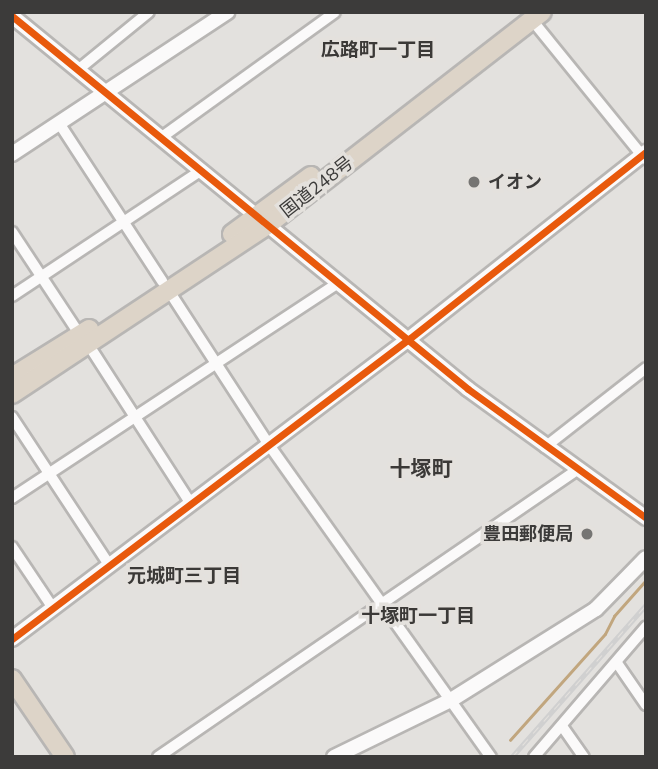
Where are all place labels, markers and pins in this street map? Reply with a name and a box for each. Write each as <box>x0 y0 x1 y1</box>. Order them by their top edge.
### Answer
place label: イオン <box>488 171 542 193</box>
marker: イオン <box>466 174 482 190</box>
place label: 豊田郵便局 <box>483 523 573 545</box>
marker: 豊田郵便局 <box>579 526 595 542</box>

